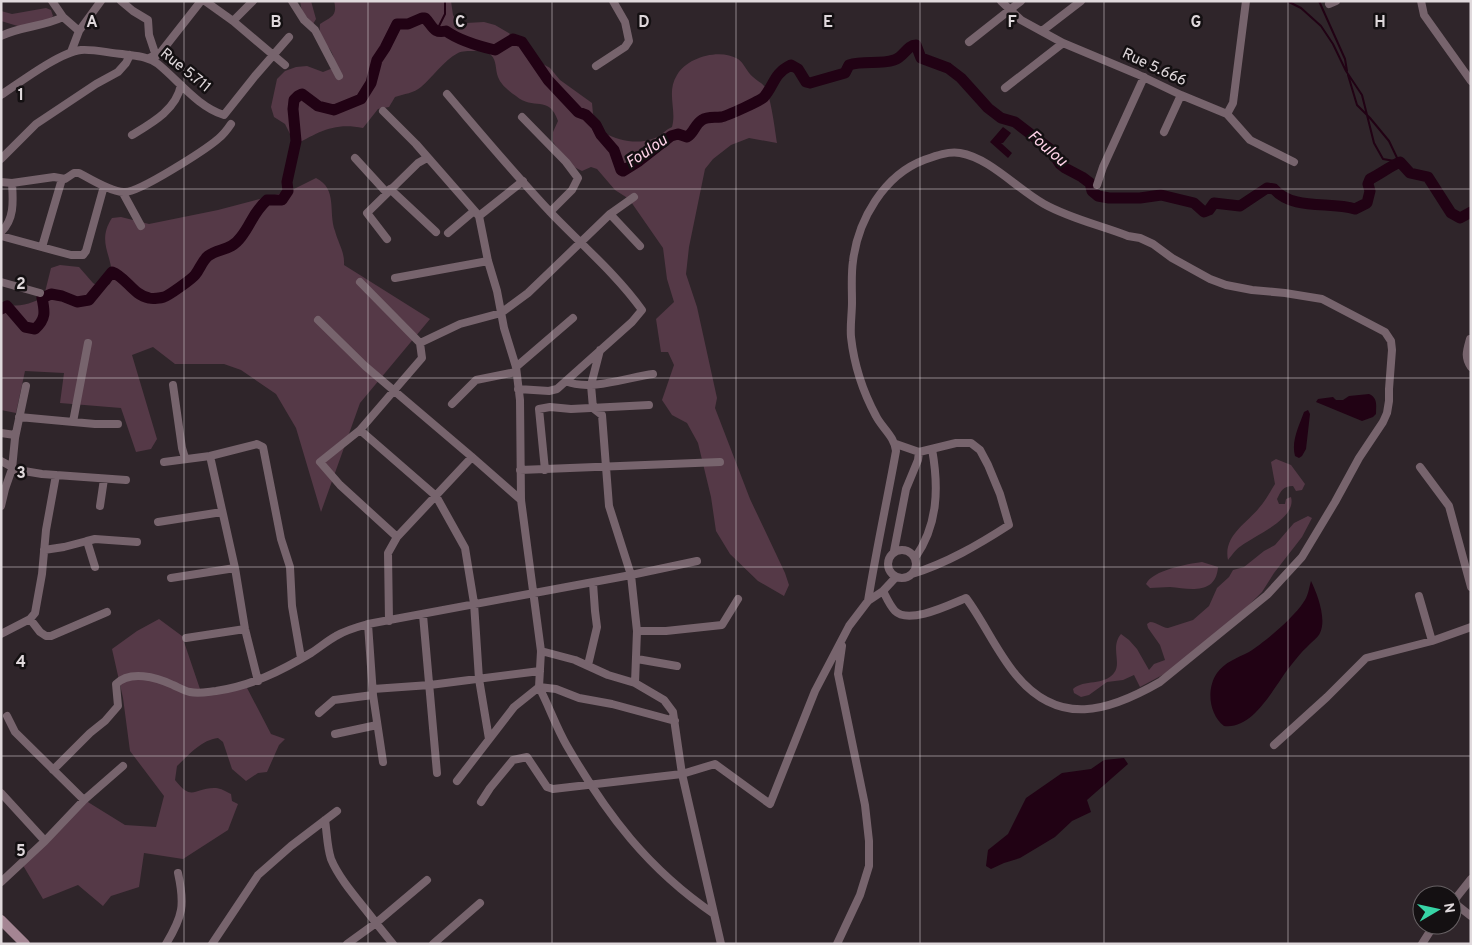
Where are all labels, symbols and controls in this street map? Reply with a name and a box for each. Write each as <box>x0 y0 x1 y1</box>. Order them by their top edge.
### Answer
text: A <box>86 13 98 33</box>
text: B <box>270 13 282 33</box>
text: C <box>455 13 465 33</box>
text: D <box>638 13 650 33</box>
text: E <box>823 13 833 33</box>
text: F <box>1007 13 1017 33</box>
text: G <box>1191 13 1201 33</box>
text: H <box>1374 13 1386 33</box>
street label: Rue 5.711 <box>156 45 214 97</box>
street label: Rue 5.666 <box>1119 45 1189 91</box>
text: 1 <box>18 86 24 106</box>
water label: Foulou <box>1023 126 1071 172</box>
water label: Foulou <box>622 131 672 173</box>
text: 2 <box>16 275 26 295</box>
text: 3 <box>16 464 26 484</box>
text: 4 <box>16 653 26 673</box>
text: 5 <box>16 842 26 862</box>
north arrow <box>1412 885 1462 935</box>
text: N <box>1439 902 1458 915</box>

